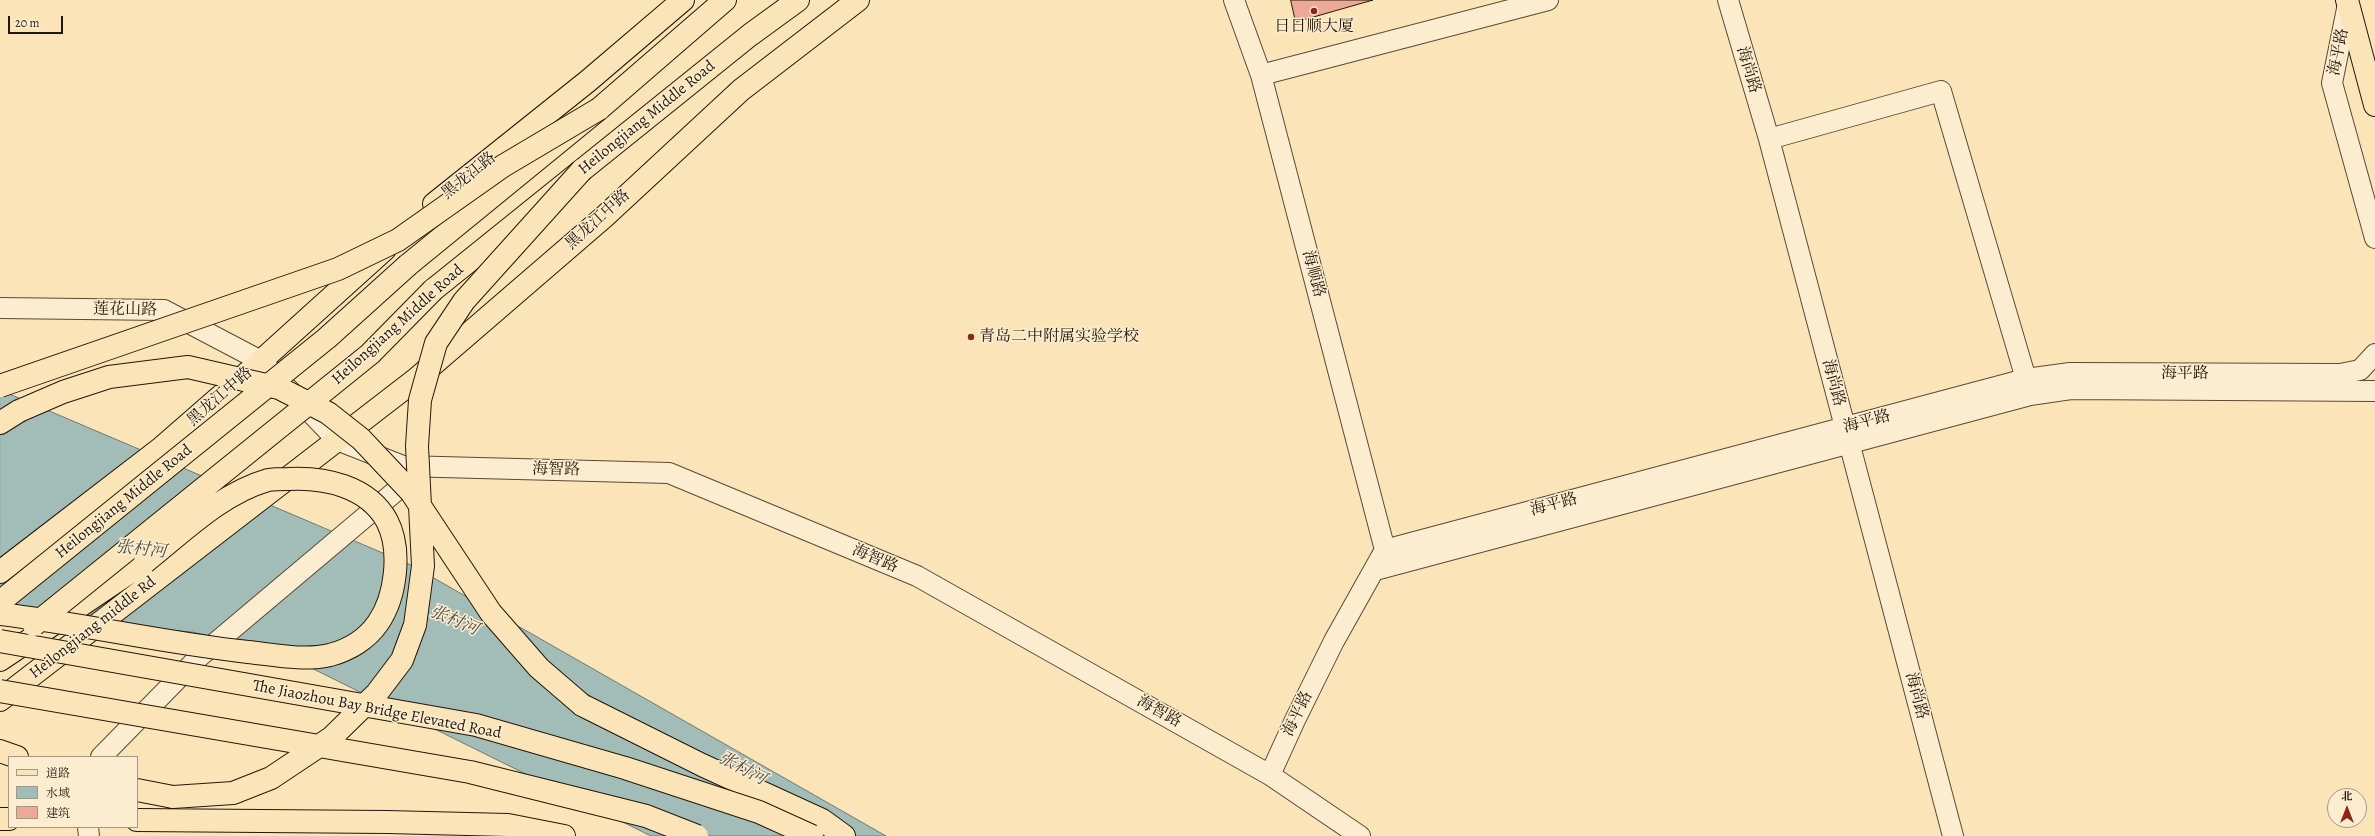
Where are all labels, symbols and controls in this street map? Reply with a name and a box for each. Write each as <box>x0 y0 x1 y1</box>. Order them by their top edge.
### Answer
marker: 日日顺大厦 <box>1309 6 1319 16</box>
scale bar <box>10 8 65 34</box>
text: 20 m <box>15 15 39 31</box>
place label: 日日顺大厦 <box>1274 17 1354 37</box>
street label: 海平路 <box>2325 27 2353 77</box>
street label: 海尚路 <box>1732 44 1764 96</box>
street label: Heilongjiang Middle Road <box>575 57 719 179</box>
street label: 黑龙江路 <box>438 148 500 204</box>
street label: 黑龙江中路 <box>562 186 634 254</box>
street label: 海顺路 <box>1298 248 1328 300</box>
street label: Heilongjiang Middle Road <box>328 261 468 389</box>
street label: 莲花山路 <box>93 300 157 320</box>
place label: 青岛二中附属实验学校 <box>979 327 1139 347</box>
marker: 青岛二中附属实验学校 <box>966 332 976 342</box>
street label: 海尚路 <box>1818 357 1848 409</box>
street label: 黑龙江中路 <box>184 364 256 430</box>
street label: 海平路 <box>2161 364 2209 384</box>
street label: 海平路 <box>1841 407 1893 437</box>
street label: Heilongjiang Middle Road <box>52 441 196 563</box>
street label: 海智路 <box>532 460 580 480</box>
street label: 海平路 <box>1528 490 1580 520</box>
water label: 张村河 <box>115 537 167 563</box>
street label: 海智路 <box>849 541 901 577</box>
street label: Heilongjiang middle Rd <box>26 573 160 683</box>
water label: 张村河 <box>427 602 481 640</box>
street label: 海尚路 <box>1901 670 1931 722</box>
street label: The Jiaozhou Bay Bridge Elevated Road <box>251 676 503 744</box>
street label: 海平路 <box>1279 688 1317 740</box>
street label: 海智路 <box>1133 692 1185 732</box>
water label: 张村河 <box>715 748 769 790</box>
legend <box>8 756 138 828</box>
text: 道路 <box>46 765 70 781</box>
text: 水域 <box>46 785 70 801</box>
north arrow <box>2327 788 2367 828</box>
text: 北 <box>2342 789 2353 804</box>
text: 建筑 <box>46 805 70 821</box>

